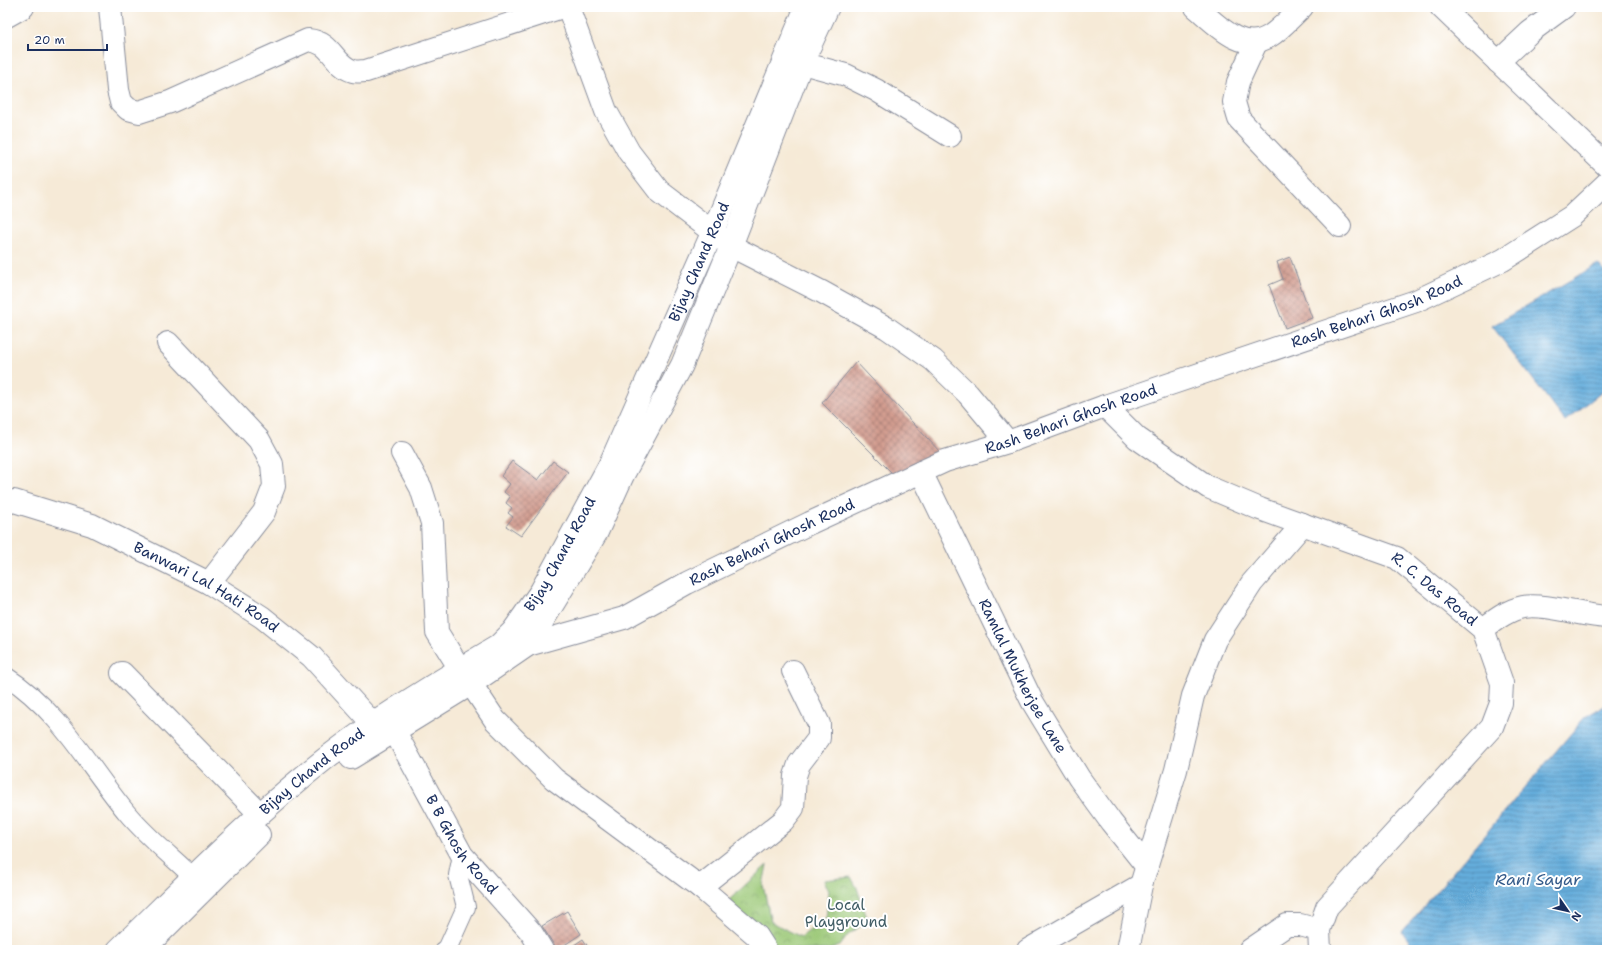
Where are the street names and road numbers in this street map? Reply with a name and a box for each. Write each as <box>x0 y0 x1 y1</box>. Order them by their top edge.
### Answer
street label: Bijay Chand Road <box>664 198 734 325</box>
street label: Rash Behari Ghosh Road <box>1288 270 1466 352</box>
street label: Rash Behari Ghosh Road <box>982 379 1160 458</box>
street label: Bijay Chand Road <box>520 493 601 616</box>
street label: Rash Behari Ghosh Road <box>686 494 858 590</box>
street label: Banwari Lal Hati Road <box>130 537 284 637</box>
street label: R. C. Das Road <box>1387 547 1482 631</box>
street label: Ramlal Mukherjee Lane <box>974 595 1072 757</box>
street label: Bijay Chand Road <box>255 723 369 819</box>
street label: B B Ghosh Road <box>421 791 503 899</box>

